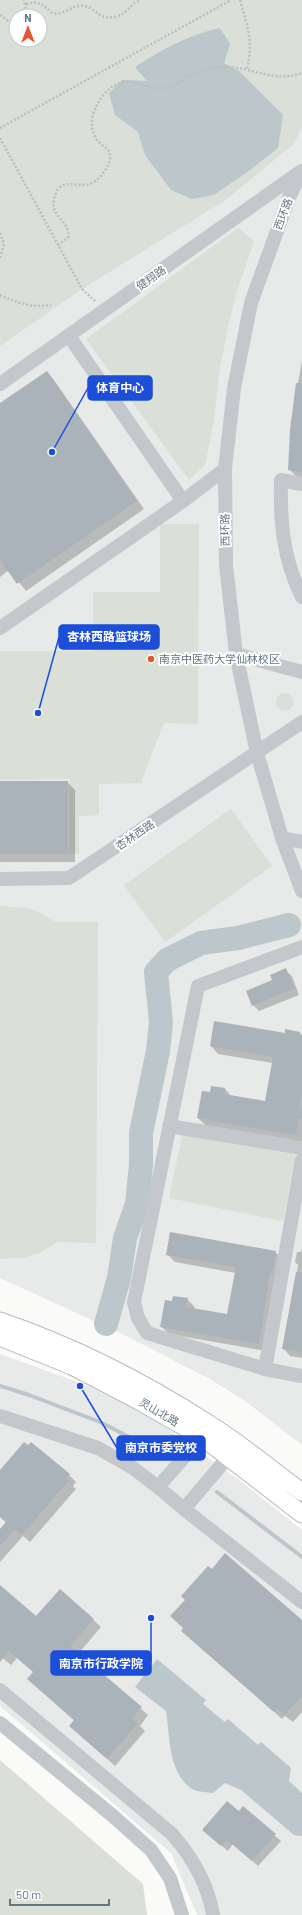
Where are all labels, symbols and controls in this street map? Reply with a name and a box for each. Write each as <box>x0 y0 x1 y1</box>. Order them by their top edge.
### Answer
north arrow <box>8 8 48 48</box>
text: N <box>24 11 32 24</box>
street label: 西环路 <box>271 196 294 232</box>
street label: 健翔路 <box>133 263 168 292</box>
callout: 体育中心 <box>88 376 152 400</box>
text: 体育中心 <box>96 380 144 394</box>
street label: 西环路 <box>218 513 231 547</box>
callout: 杏林西路篮球场 <box>59 625 159 649</box>
text: 杏林西路篮球场 <box>67 629 151 643</box>
place label: 南京中医药大学仙林校区 <box>159 652 280 665</box>
marker: 南京中医药大学仙林校区 <box>146 654 156 664</box>
street label: 杏林西路 <box>113 817 157 852</box>
street label: 灵山北路 <box>137 1395 182 1428</box>
callout: 南京市委党校 <box>117 1436 205 1460</box>
text: 南京市委党校 <box>125 1440 197 1454</box>
callout: 南京市行政学院 <box>51 1651 151 1675</box>
text: 南京市行政学院 <box>59 1656 143 1670</box>
scale bar <box>10 1881 109 1907</box>
text: 50 m <box>16 1887 41 1901</box>

